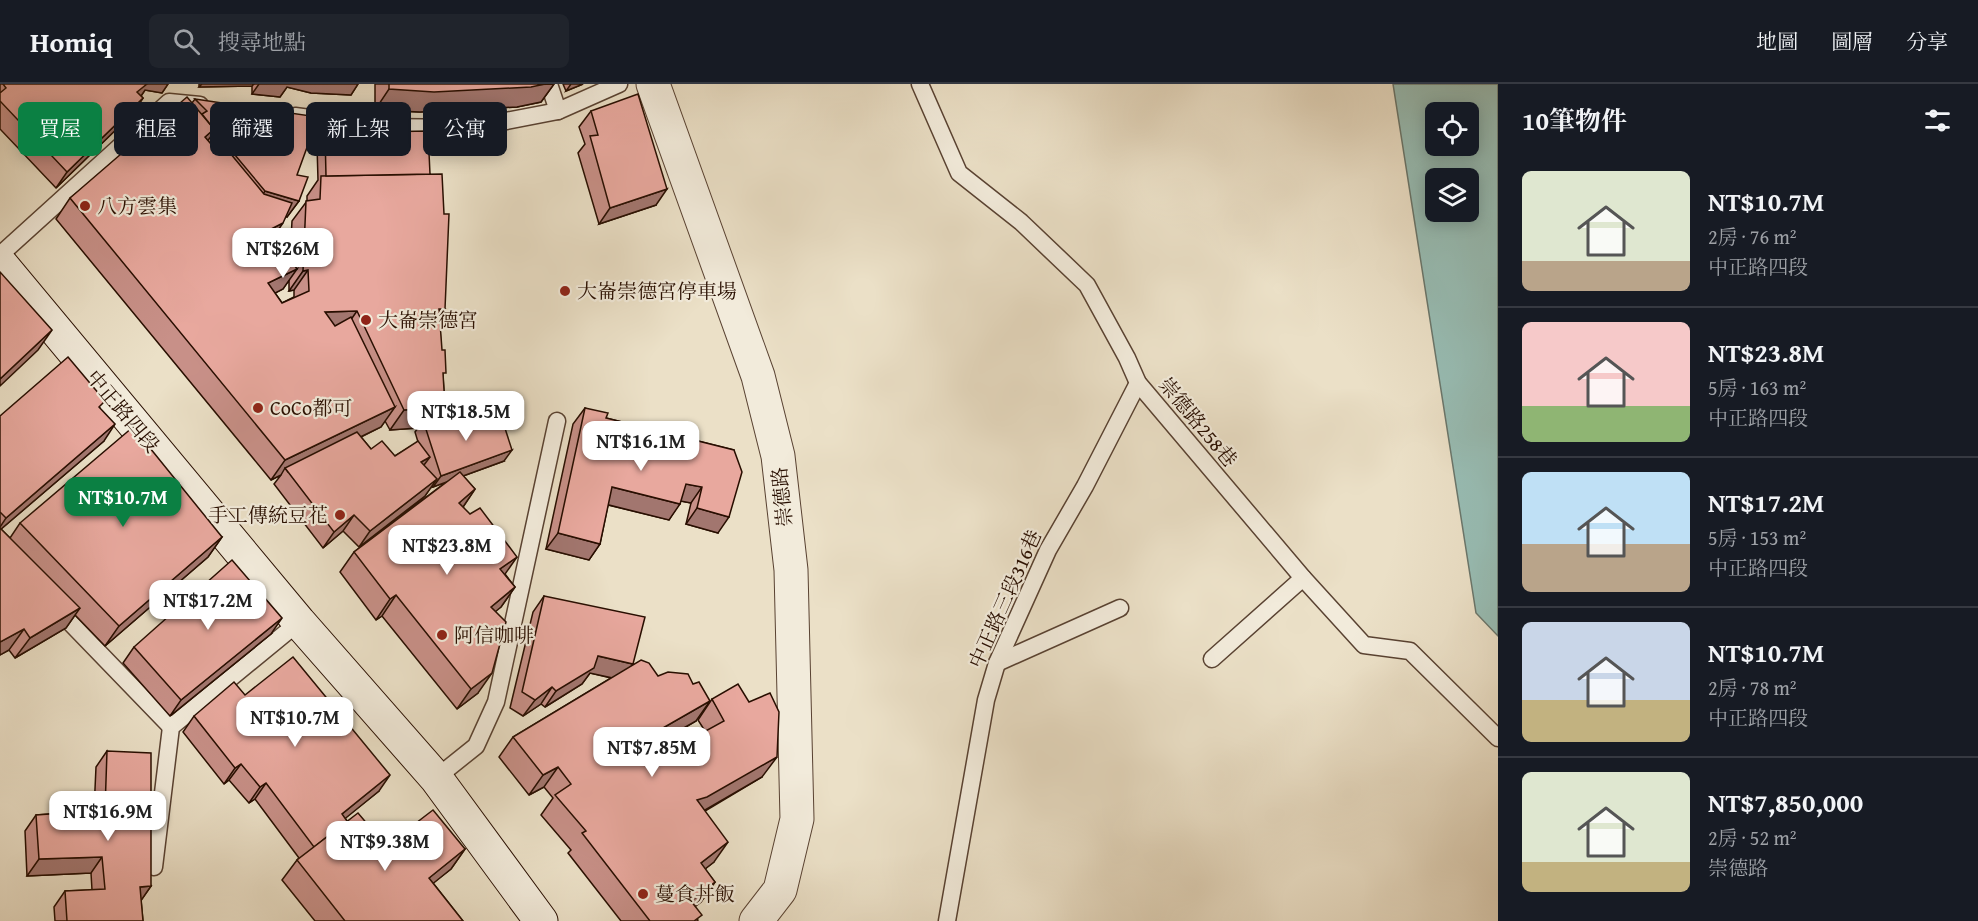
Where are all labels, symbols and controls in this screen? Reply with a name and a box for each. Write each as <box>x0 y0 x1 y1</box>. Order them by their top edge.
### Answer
search box <box>149 14 569 68</box>
text: Homiq <box>30 21 113 62</box>
icon: search <box>170 25 203 58</box>
text: 搜尋地點 <box>218 26 306 58</box>
text: 地圖 <box>1756 26 1798 57</box>
text: 圖層 <box>1831 26 1873 57</box>
text: 分享 <box>1906 26 1948 57</box>
text: 10筆物件 <box>1522 101 1627 140</box>
chip: 買屋 <box>18 102 102 156</box>
chip: 租屋 <box>114 102 198 156</box>
chip: 篩選 <box>210 102 294 156</box>
chip: 新上架 <box>306 102 411 156</box>
chip: 公寓 <box>423 102 507 156</box>
map controls <box>1425 102 1479 222</box>
button: locate <box>1425 102 1479 156</box>
icon: filters <box>1921 104 1954 137</box>
button: layers <box>1425 168 1479 222</box>
text: NT$10.7M <box>1708 182 1824 221</box>
place label: 八方雲集 <box>97 191 177 220</box>
icon: home <box>1570 195 1642 267</box>
marker: 八方雲集 <box>78 199 92 213</box>
text: 2房 · 76 m² <box>1708 222 1797 251</box>
pin: NT$26M <box>234 228 332 279</box>
text: NT$26M <box>246 233 320 262</box>
text: 中正路四段 <box>1708 252 1808 281</box>
place label: 大崙崇德宮停車場 <box>577 276 737 305</box>
marker: 大崙崇德宮停車場 <box>558 284 572 298</box>
place label: 大崙崇德宮 <box>378 305 478 334</box>
marker: 大崙崇德宮 <box>359 313 373 327</box>
text: NT$23.8M <box>1708 333 1824 372</box>
icon: home <box>1570 346 1642 418</box>
street label: 中正路四段 <box>80 363 167 458</box>
street label: 崇德路258巷 <box>1152 371 1244 473</box>
text: 5房 · 163 m² <box>1708 373 1806 402</box>
pin: NT$18.5M <box>404 391 528 442</box>
place label: CoCo都可 <box>270 393 352 422</box>
text: NT$18.5M <box>421 396 511 425</box>
marker: CoCo都可 <box>251 401 265 415</box>
text: 中正路四段 <box>1708 403 1808 432</box>
pin: NT$16.1M <box>579 421 703 472</box>
text: NT$16.1M <box>596 426 686 455</box>
street label: 崇德路 <box>764 466 799 528</box>
pin: NT$10.7M <box>61 477 185 528</box>
text: NT$10.7M <box>78 482 168 511</box>
text: NT$17.2M <box>1708 483 1824 522</box>
icon: home <box>1570 496 1642 568</box>
place label: 手工傳統豆花 <box>208 500 328 529</box>
marker: 手工傳統豆花 <box>333 508 347 522</box>
text: 5房 · 153 m² <box>1708 523 1806 552</box>
pin: NT$23.8M <box>385 525 509 576</box>
street label: 中正路三段316巷 <box>961 525 1048 673</box>
text: NT$23.8M <box>402 530 492 559</box>
text: 中正路四段 <box>1708 553 1808 582</box>
pin: NT$17.2M <box>146 580 270 631</box>
text: NT$17.2M <box>163 585 253 614</box>
place label: 阿信咖啡 <box>454 620 534 649</box>
marker: 阿信咖啡 <box>435 628 449 642</box>
text: NT$10.7M <box>1708 633 1824 672</box>
icon: home <box>1570 646 1642 718</box>
text: 2房 · 78 m² <box>1708 673 1797 702</box>
pin: NT$10.7M <box>233 697 357 748</box>
text: NT$10.7M <box>250 702 340 731</box>
text: 中正路四段 <box>1708 703 1808 732</box>
pin: NT$7.85M <box>590 727 714 778</box>
text: NT$7.85M <box>607 732 697 761</box>
text: NT$7,850,000 <box>1708 783 1863 822</box>
pin: NT$16.9M <box>46 791 170 842</box>
text: NT$16.9M <box>63 796 153 825</box>
icon: home <box>1570 796 1642 868</box>
pin: NT$9.38M <box>323 821 447 872</box>
text: 2房 · 52 m² <box>1708 823 1797 852</box>
text: NT$9.38M <box>340 826 430 855</box>
text: 崇德路 <box>1708 853 1768 882</box>
place label: 蔓食丼飯 <box>655 879 735 908</box>
marker: 蔓食丼飯 <box>636 887 650 901</box>

